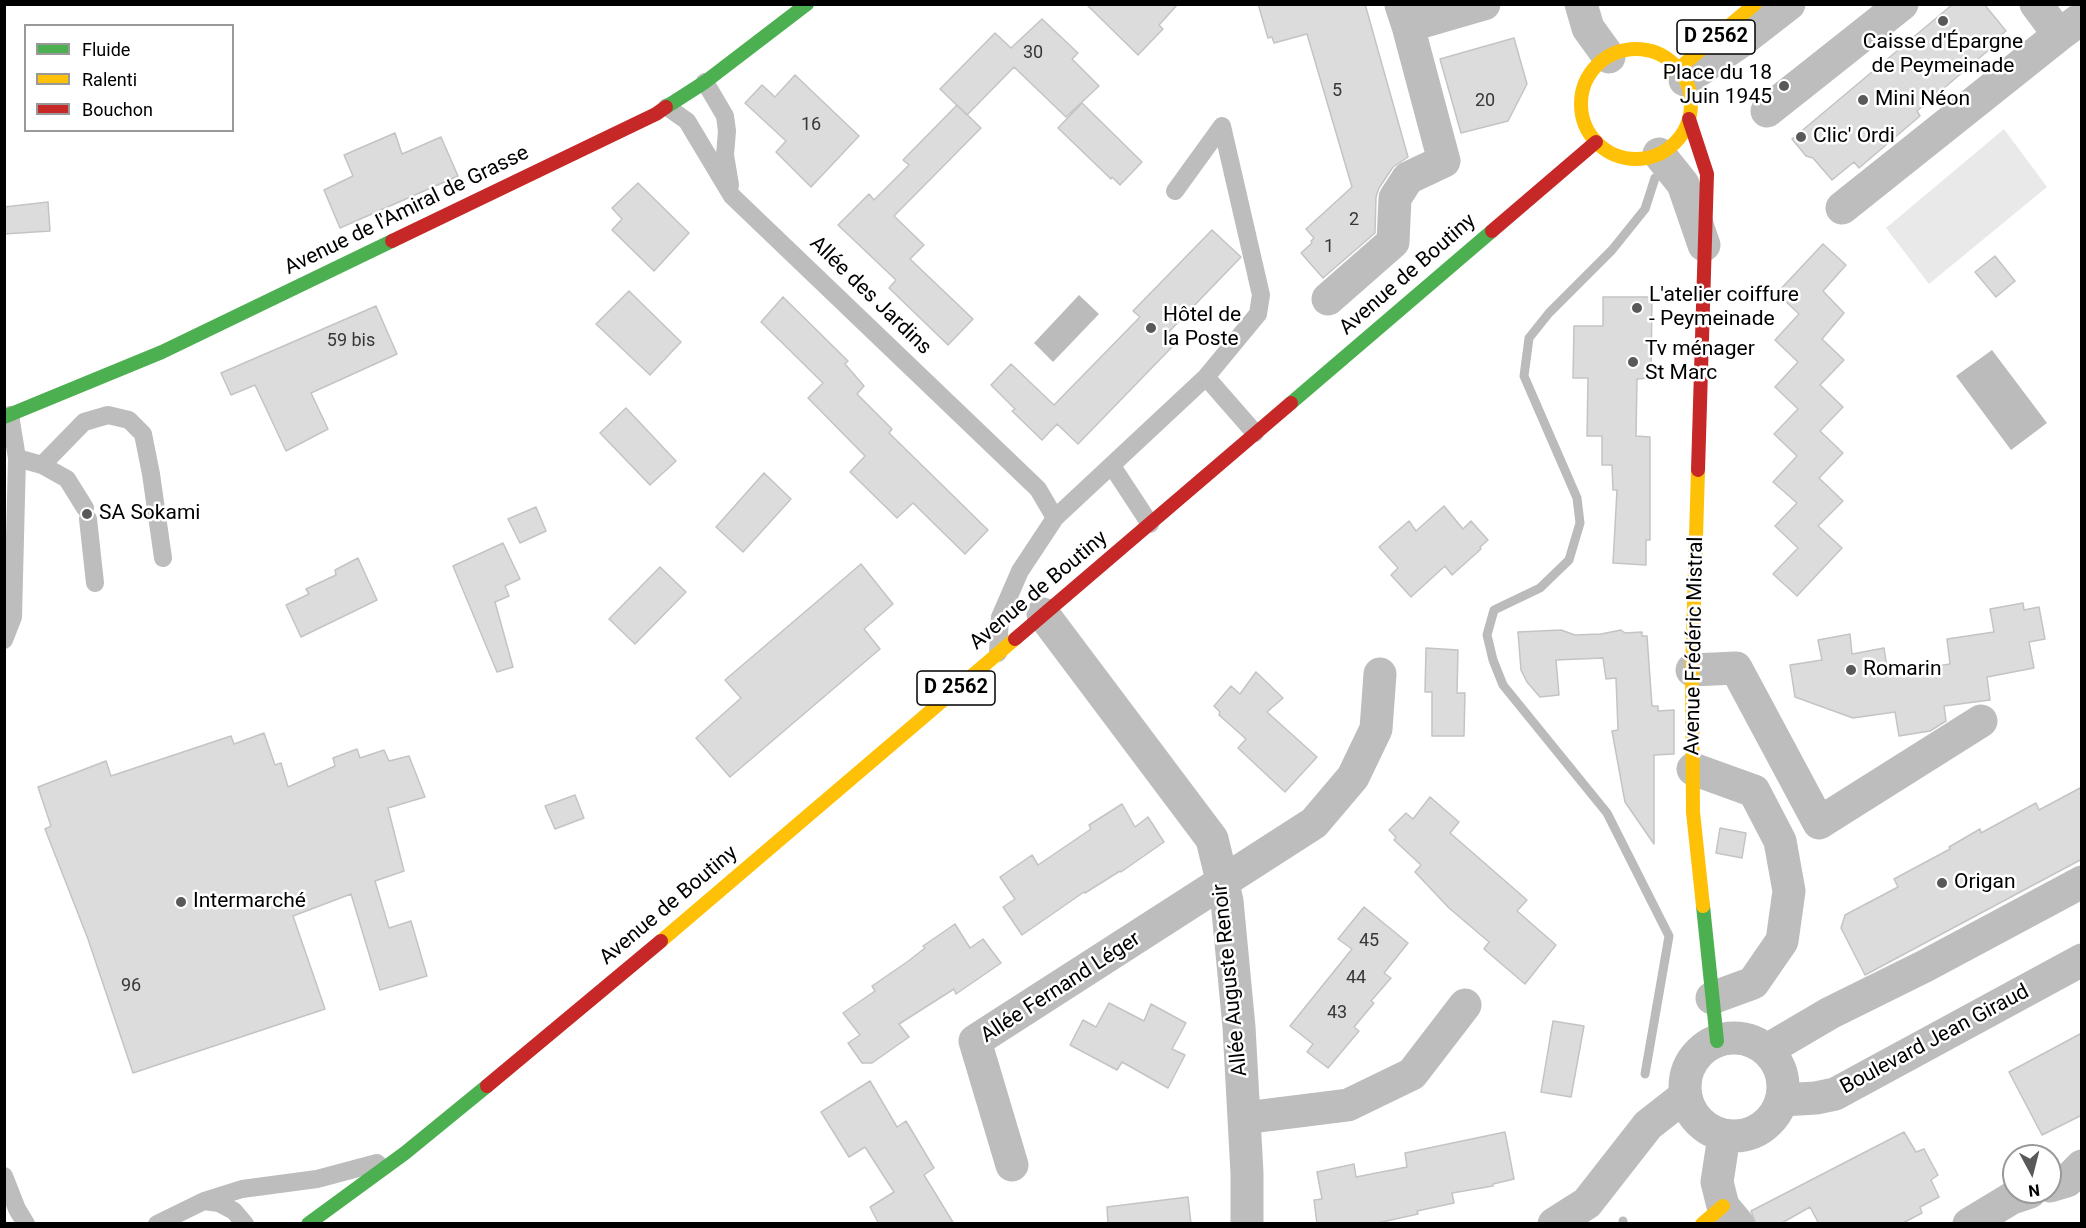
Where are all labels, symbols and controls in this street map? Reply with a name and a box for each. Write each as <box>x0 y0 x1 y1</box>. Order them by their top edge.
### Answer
marker: Caisse d'Épargne de Peymeinade <box>1936 14 1950 28</box>
road number: D 2562 <box>1677 20 1755 54</box>
legend <box>24 24 234 132</box>
place label: Caisse d'Épargne de Peymeinade <box>1863 30 2023 80</box>
text: Fluide <box>82 39 130 60</box>
house number: 30 <box>1023 42 1043 64</box>
place label: Place du 18 Juin 1945 <box>1663 61 1772 111</box>
text: Ralenti <box>82 69 137 90</box>
marker: Place du 18 Juin 1945 <box>1777 79 1791 93</box>
house number: 5 <box>1332 80 1342 102</box>
place label: Mini Néon <box>1875 87 1970 113</box>
house number: 20 <box>1475 90 1495 112</box>
marker: Mini Néon <box>1856 93 1870 107</box>
text: Bouchon <box>82 99 153 120</box>
house number: 16 <box>801 114 821 136</box>
place label: Clic' Ordi <box>1813 124 1895 150</box>
marker: Clic' Ordi <box>1794 130 1808 144</box>
street label: Avenue de l'Amiral de Grasse <box>281 141 533 281</box>
street label: Avenue de Boutiny <box>1335 209 1481 341</box>
house number: 2 <box>1349 209 1359 231</box>
street label: Allée des Jardins <box>804 231 936 361</box>
house number: 1 <box>1324 236 1334 258</box>
place label: L'atelier coiffure - Peymeinade <box>1649 283 1799 333</box>
marker: L'atelier coiffure - Peymeinade <box>1630 301 1644 315</box>
place label: Hôtel de la Poste <box>1163 303 1241 353</box>
marker: Hôtel de la Poste <box>1144 321 1158 335</box>
house number: 59 bis <box>327 330 375 352</box>
place label: Tv ménager St Marc <box>1645 337 1755 387</box>
marker: Tv ménager St Marc <box>1626 355 1640 369</box>
place label: SA Sokami <box>99 501 200 527</box>
marker: SA Sokami <box>80 507 94 521</box>
street label: Avenue de Boutiny <box>965 526 1113 656</box>
street label: Avenue Frédéric Mistral <box>1680 536 1710 756</box>
place label: Romarin <box>1863 657 1942 683</box>
marker: Romarin <box>1844 663 1858 677</box>
road number: D 2562 <box>917 671 995 705</box>
street label: Avenue de Boutiny <box>595 841 743 971</box>
place label: Origan <box>1954 870 2015 896</box>
marker: Origan <box>1935 876 1949 890</box>
street label: Allée Auguste Renoir <box>1208 882 1254 1078</box>
place label: Intermarché <box>193 889 306 915</box>
marker: Intermarché <box>174 895 188 909</box>
street label: Allée Fernand Léger <box>976 927 1146 1049</box>
house number: 45 <box>1359 930 1379 952</box>
house number: 44 <box>1346 967 1366 989</box>
house number: 96 <box>121 975 141 997</box>
street label: Boulevard Jean Giraud <box>1836 980 2034 1100</box>
house number: 43 <box>1327 1002 1347 1024</box>
north arrow <box>2002 1144 2062 1204</box>
text: N <box>2027 1180 2041 1200</box>

